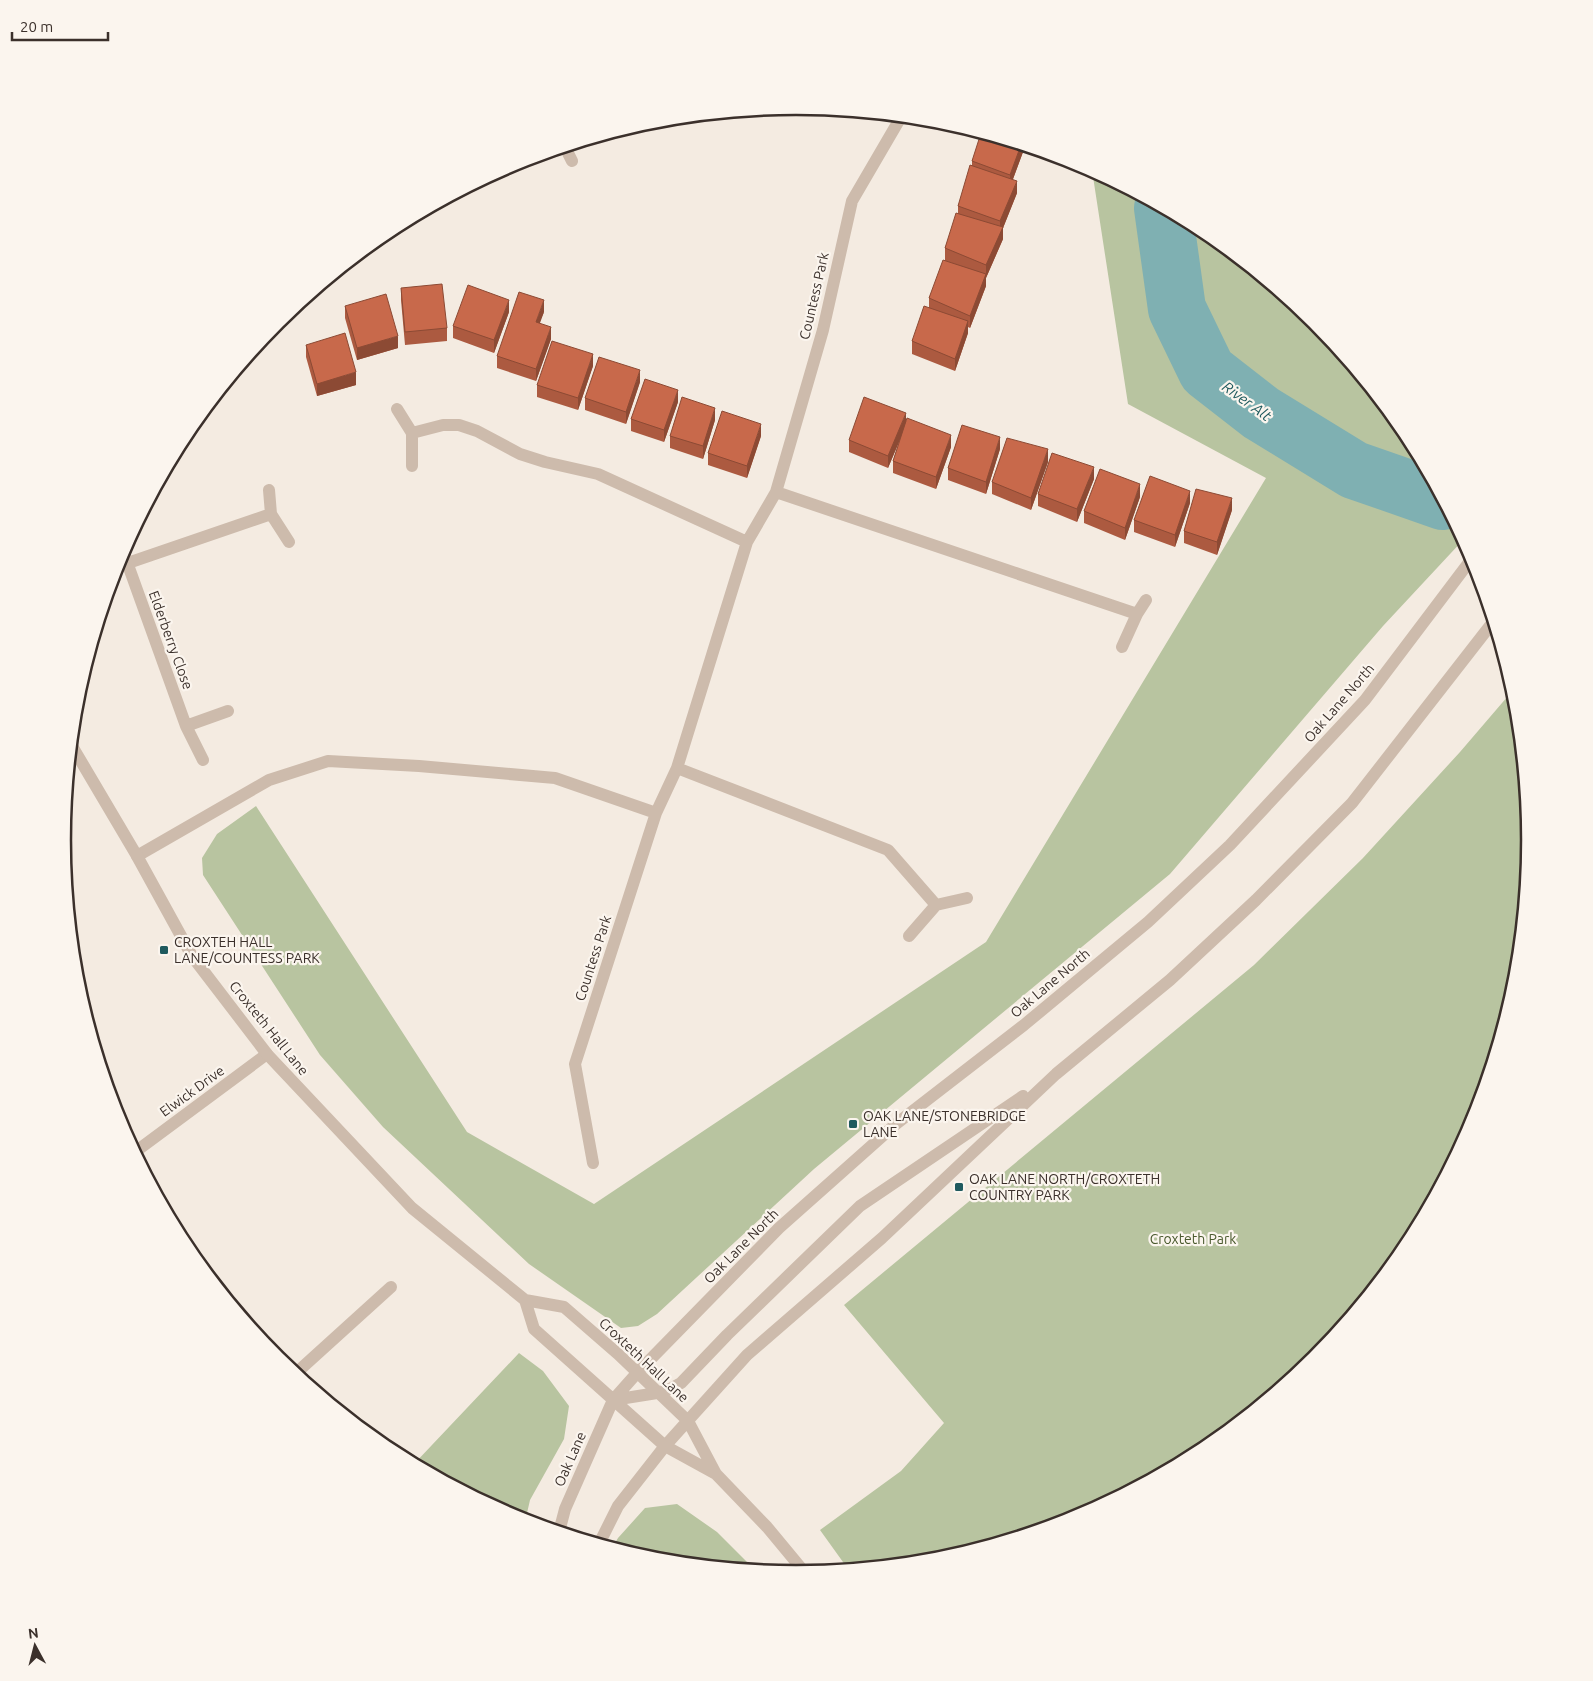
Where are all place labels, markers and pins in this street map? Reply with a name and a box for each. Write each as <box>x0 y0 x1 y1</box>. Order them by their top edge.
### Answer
place label: CROXTEH HALL LANE/COUNTESS PARK <box>174 934 320 966</box>
marker: CROXTEH HALL LANE/COUNTESS PARK <box>158 944 170 956</box>
place label: OAK LANE/STONEBRIDGE LANE <box>863 1108 1026 1140</box>
marker: OAK LANE/STONEBRIDGE LANE <box>847 1118 859 1130</box>
place label: OAK LANE NORTH/CROXTETH COUNTRY PARK <box>969 1171 1160 1203</box>
marker: OAK LANE NORTH/CROXTETH COUNTRY PARK <box>953 1181 965 1193</box>

